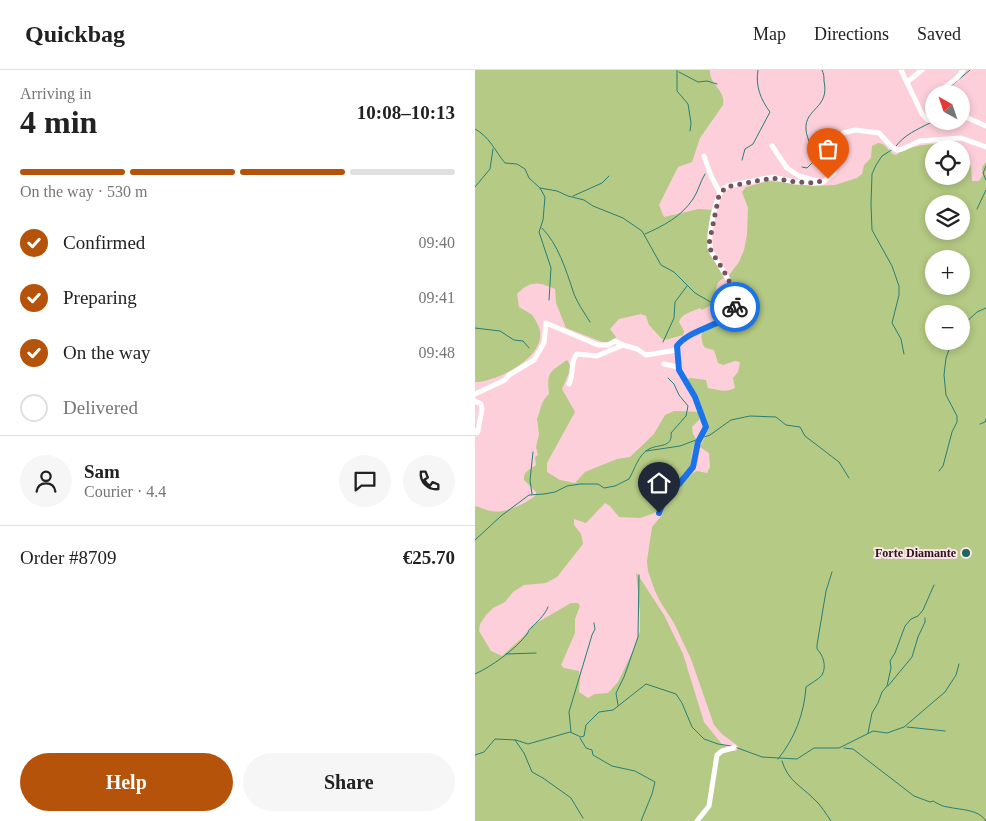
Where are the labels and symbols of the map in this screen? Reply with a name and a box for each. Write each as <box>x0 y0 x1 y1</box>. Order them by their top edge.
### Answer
north arrow <box>925 85 970 130</box>
pin <box>807 128 849 179</box>
courier <box>710 282 760 332</box>
pin <box>638 462 680 513</box>
place label: Forte Diamante <box>875 546 957 560</box>
marker: Forte Diamante <box>960 547 972 559</box>

